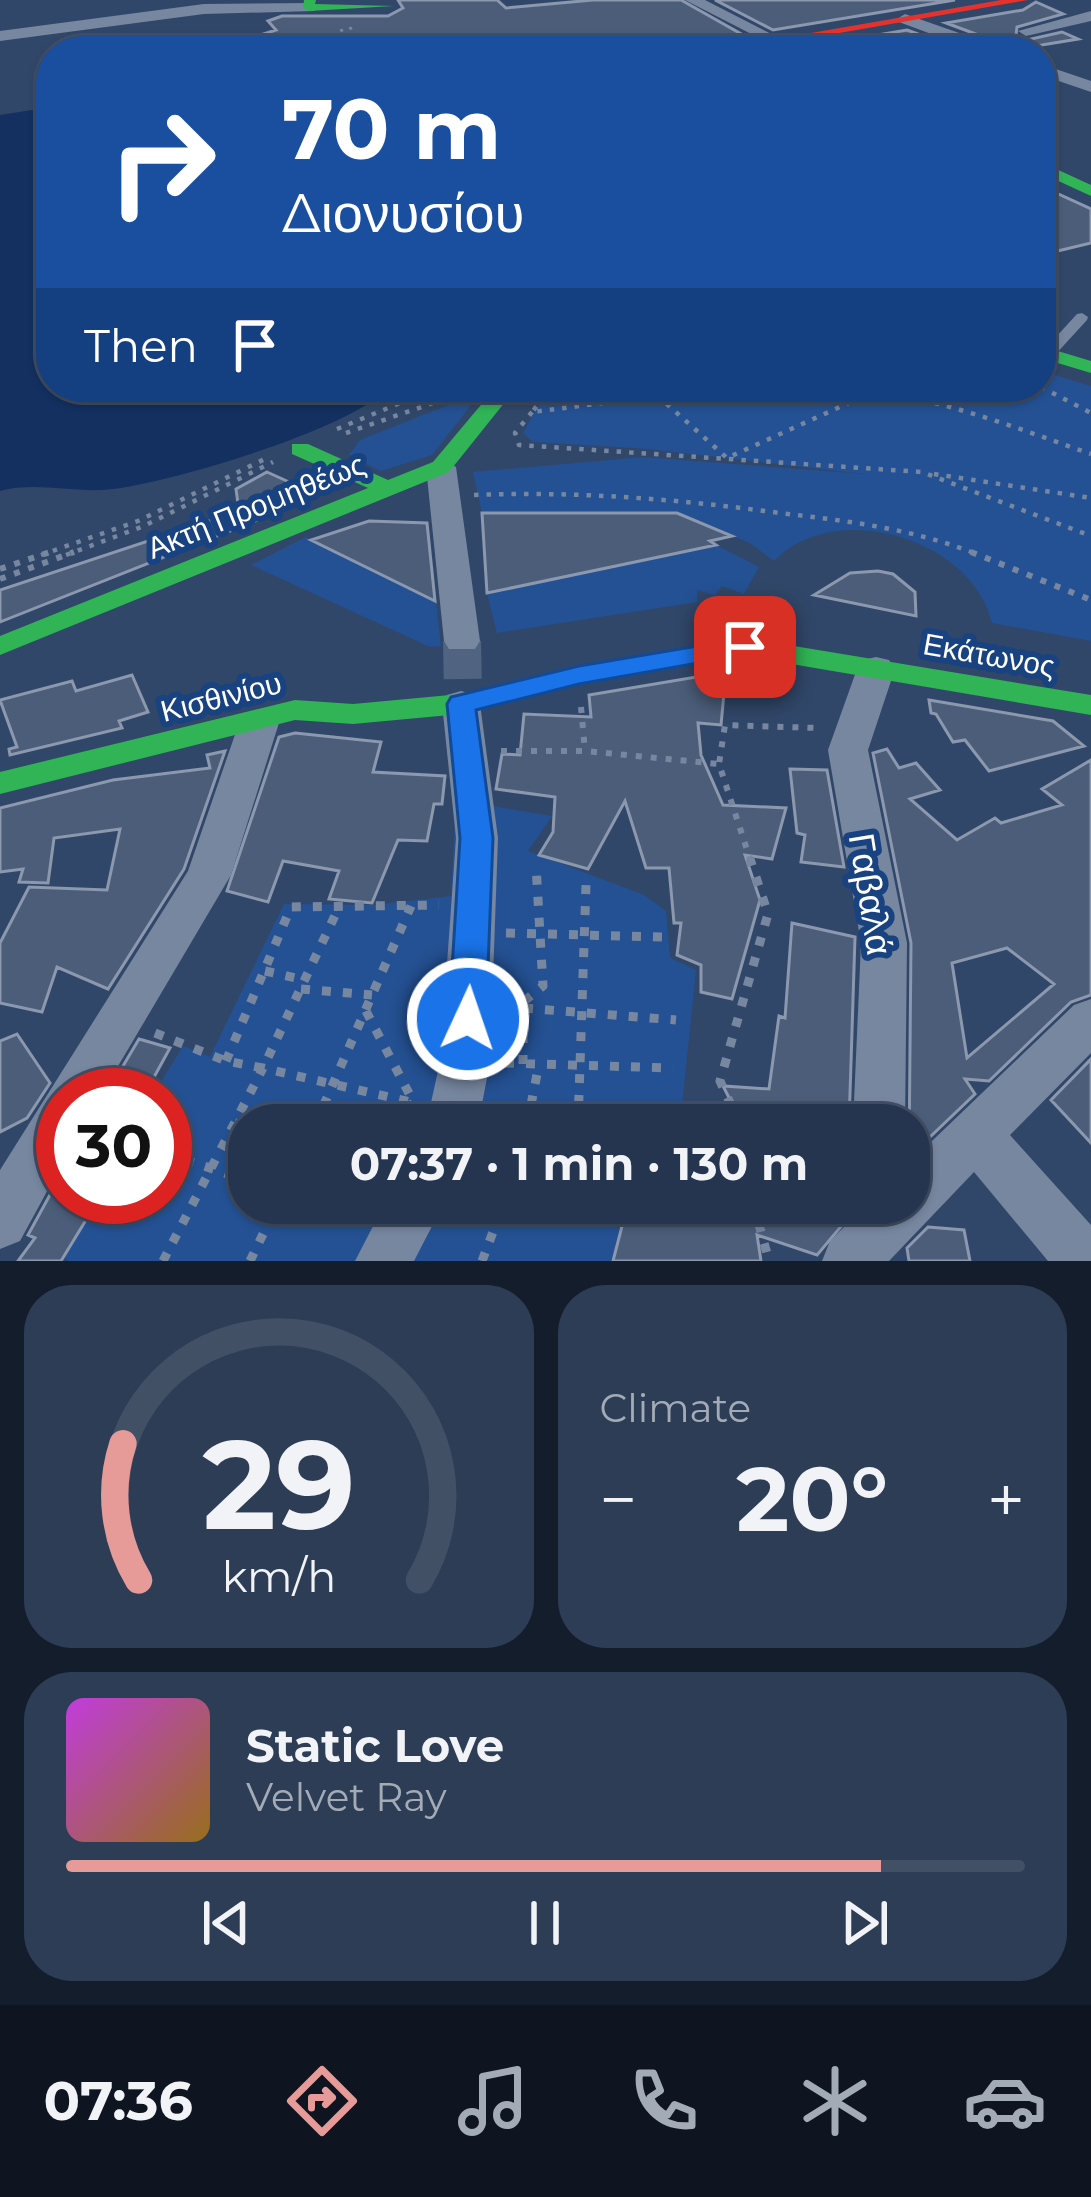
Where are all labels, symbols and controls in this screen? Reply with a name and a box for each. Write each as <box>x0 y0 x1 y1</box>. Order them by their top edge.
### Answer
text: 70 m <box>282 78 501 180</box>
icon: right <box>84 84 240 240</box>
text: Διονυσίου <box>282 180 524 246</box>
icon: arrive <box>222 312 288 378</box>
text: Then <box>84 318 198 373</box>
street label: Ακτή Προμηθέως <box>142 445 370 567</box>
pin <box>694 596 796 698</box>
icon: arrive <box>712 614 778 680</box>
street label: Εκάτωνος <box>920 625 1058 685</box>
street label: Κισθινίου <box>157 664 285 730</box>
street label: Γαβαλά <box>840 830 902 958</box>
position arrow <box>405 956 531 1082</box>
speed limit sign: 30 <box>36 1068 192 1224</box>
text: 07:37 · 1 min · 130 m <box>350 1136 808 1191</box>
text: Climate <box>600 1384 751 1432</box>
text: 29 <box>202 1408 355 1560</box>
text: 20° <box>736 1444 888 1554</box>
text: − <box>600 1459 637 1540</box>
text: + <box>987 1459 1025 1540</box>
text: km/h <box>222 1549 336 1602</box>
text: Static Love <box>246 1718 504 1773</box>
text: Velvet Ray <box>246 1773 447 1821</box>
icon: previous <box>193 1890 259 1956</box>
icon: pause <box>512 1890 578 1956</box>
icon: next <box>832 1890 898 1956</box>
icon: directions <box>280 2059 364 2143</box>
icon: music <box>451 2059 535 2143</box>
icon: phone <box>622 2059 706 2143</box>
icon: climate <box>793 2059 877 2143</box>
icon: car <box>963 2059 1047 2143</box>
text: 07:36 <box>43 2068 193 2134</box>

